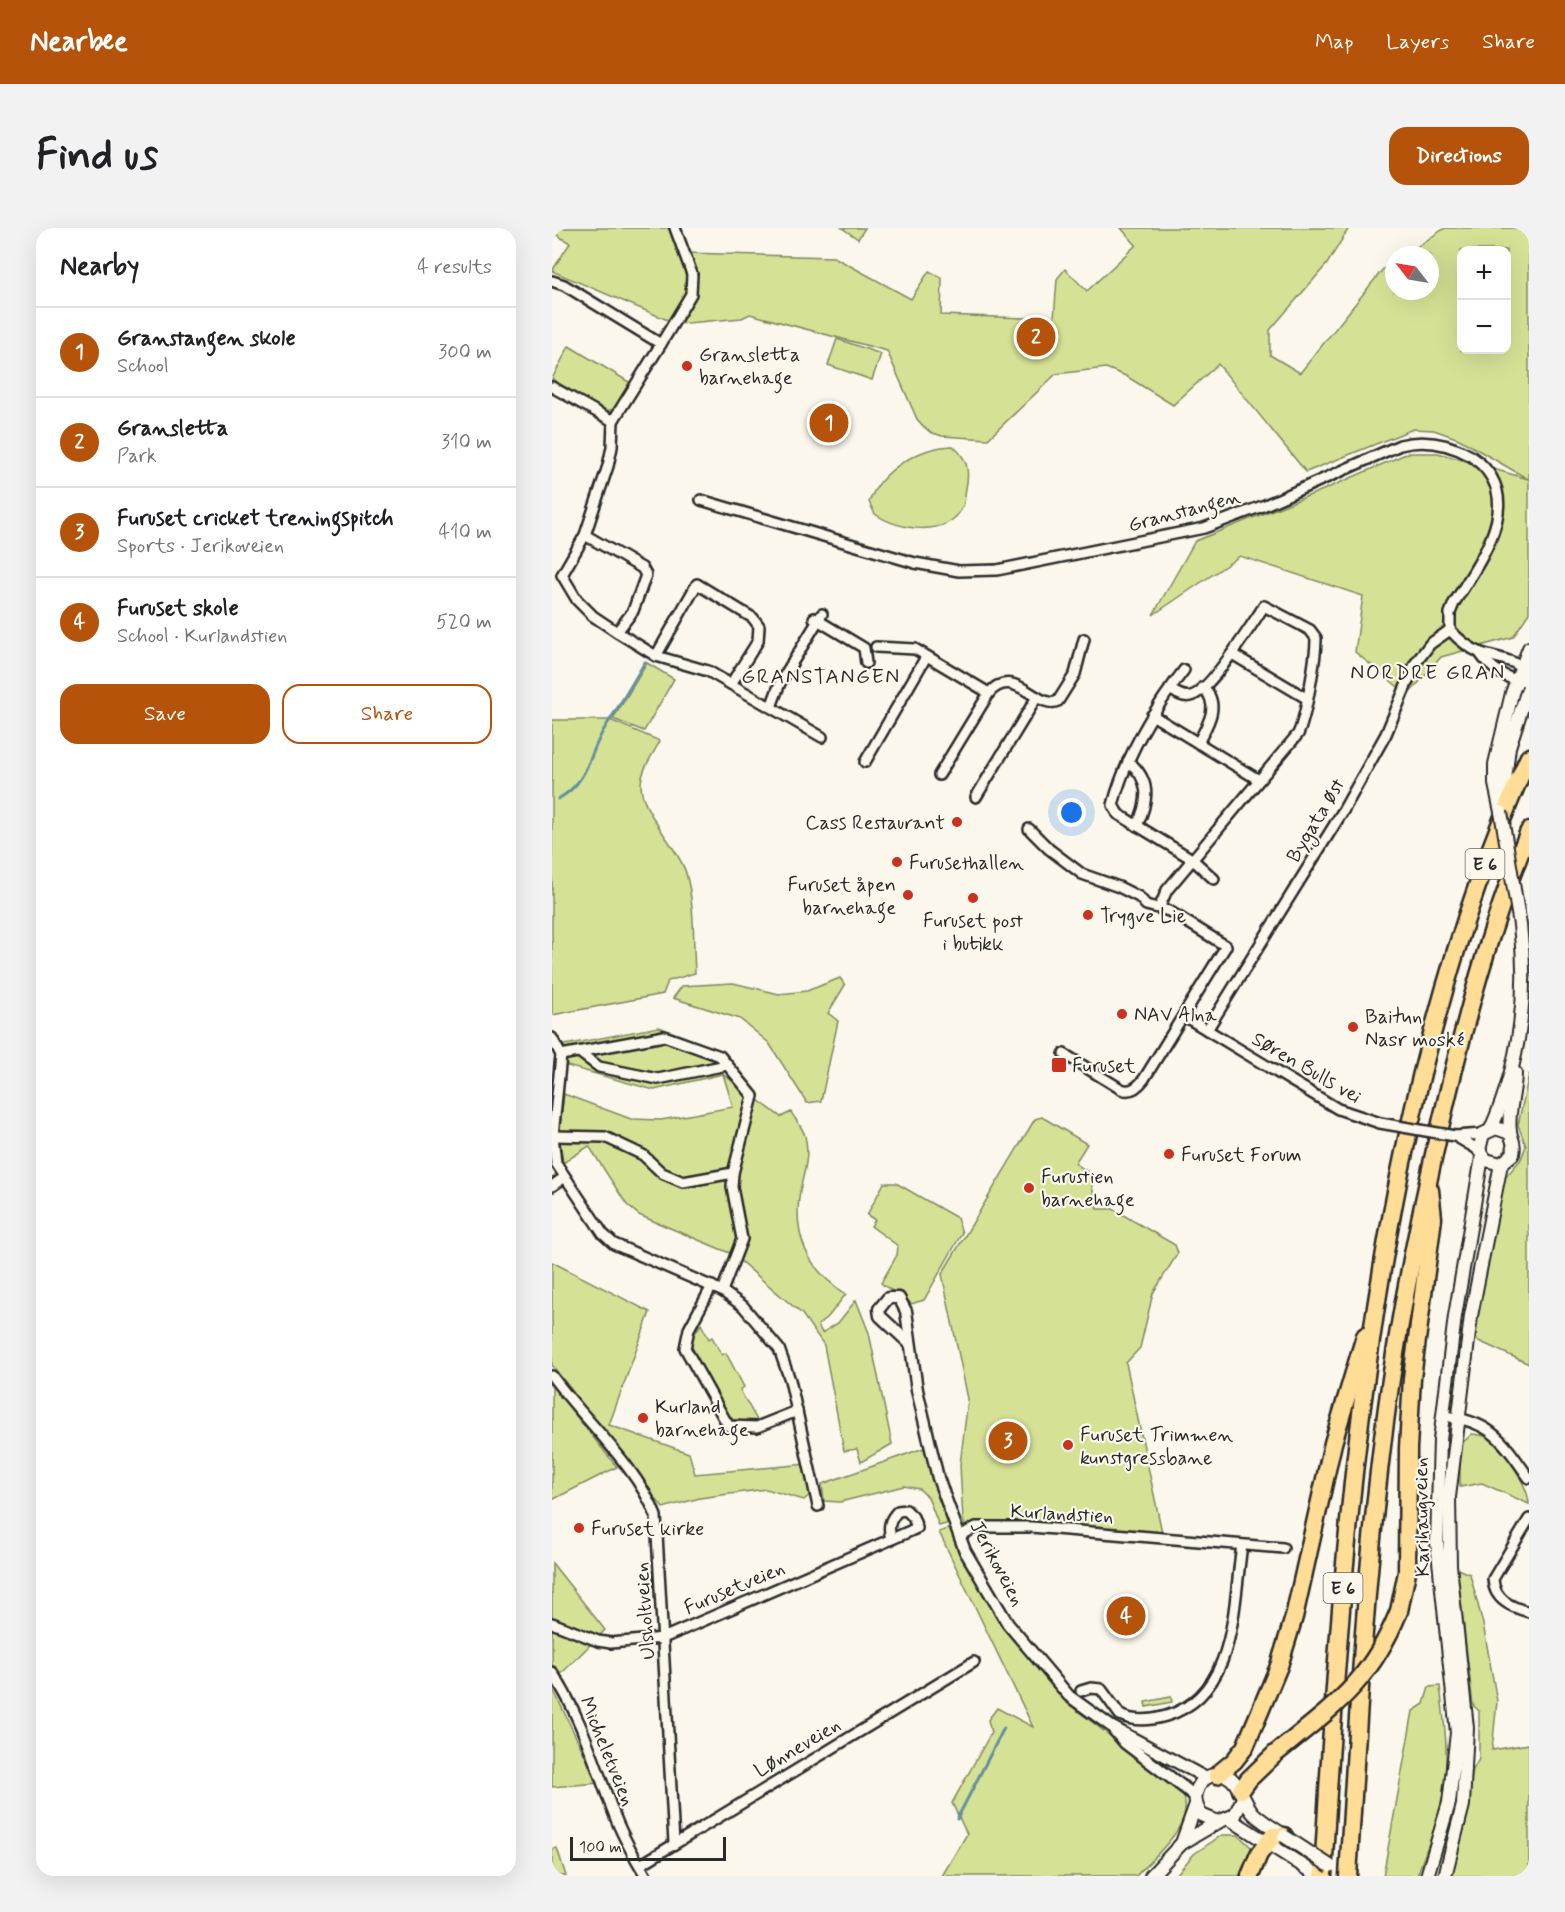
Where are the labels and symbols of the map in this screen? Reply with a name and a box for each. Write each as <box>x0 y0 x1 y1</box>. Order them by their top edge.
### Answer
north arrow <box>1385 246 1439 300</box>
pin: 2 <box>1016 314 1056 360</box>
place label: Gransletta barnehage <box>699 342 800 394</box>
marker: Gransletta barnehage <box>680 359 694 373</box>
pin: 1 <box>810 400 848 446</box>
street label: Granstangen <box>1125 483 1244 541</box>
district label: NORDRE GRAN <box>1350 659 1506 687</box>
district label: GRANSTANGEN <box>741 663 901 691</box>
street label: Bygata øst <box>1281 774 1353 868</box>
your location <box>1057 798 1086 827</box>
place label: Cass Restaurant <box>805 810 945 837</box>
marker: Cass Restaurant <box>950 815 964 829</box>
road number: E 6 <box>1466 849 1504 879</box>
place label: Furusethallen <box>909 850 1024 877</box>
marker: Furusethallen <box>890 855 904 869</box>
place label: Furuset åpen barnehage <box>787 872 896 924</box>
marker: Furuset åpen barnehage <box>901 888 915 902</box>
marker: Furuset post i butikk <box>966 891 980 905</box>
place label: Trygve Lie <box>1100 903 1186 930</box>
place label: Furuset post i butikk <box>923 908 1023 958</box>
marker: Trygve Lie <box>1081 908 1095 922</box>
place label: NAV Alna <box>1134 1002 1218 1029</box>
place label: Baitun Nasr moské <box>1365 1004 1465 1054</box>
marker: NAV Alna <box>1115 1007 1129 1021</box>
marker: Baitun Nasr moské <box>1346 1020 1360 1034</box>
street label: Søren Bulls vei <box>1246 1026 1366 1111</box>
place label: Furuset <box>1072 1053 1136 1080</box>
marker: Furuset <box>1050 1056 1068 1074</box>
place label: Furuset Forum <box>1181 1142 1302 1169</box>
marker: Furuset Forum <box>1162 1147 1176 1161</box>
place label: Furustien barnehage <box>1041 1164 1135 1216</box>
marker: Furustien barnehage <box>1022 1181 1036 1195</box>
place label: Kurland barnehage <box>655 1394 749 1446</box>
marker: Kurland barnehage <box>636 1411 650 1425</box>
pin: 3 <box>988 1418 1028 1464</box>
place label: Furuset Trimmen kunstgressbane <box>1080 1422 1234 1472</box>
marker: Furuset Trimmen kunstgressbane <box>1061 1438 1075 1452</box>
street label: Karihaugveien <box>1408 1457 1437 1577</box>
street label: Kurlandstien <box>1010 1498 1114 1531</box>
place label: Furuset kirke <box>591 1516 704 1543</box>
street label: Jerikoveien <box>963 1516 1031 1611</box>
marker: Furuset kirke <box>572 1521 586 1535</box>
street label: Furusetveien <box>680 1555 789 1622</box>
street label: Ulsholtveien <box>629 1561 662 1661</box>
road number: E 6 <box>1324 1573 1362 1603</box>
pin: 4 <box>1106 1594 1146 1638</box>
street label: Micheletveien <box>572 1693 641 1810</box>
street label: Lønneveien <box>750 1712 846 1785</box>
scale bar <box>570 1834 726 1862</box>

